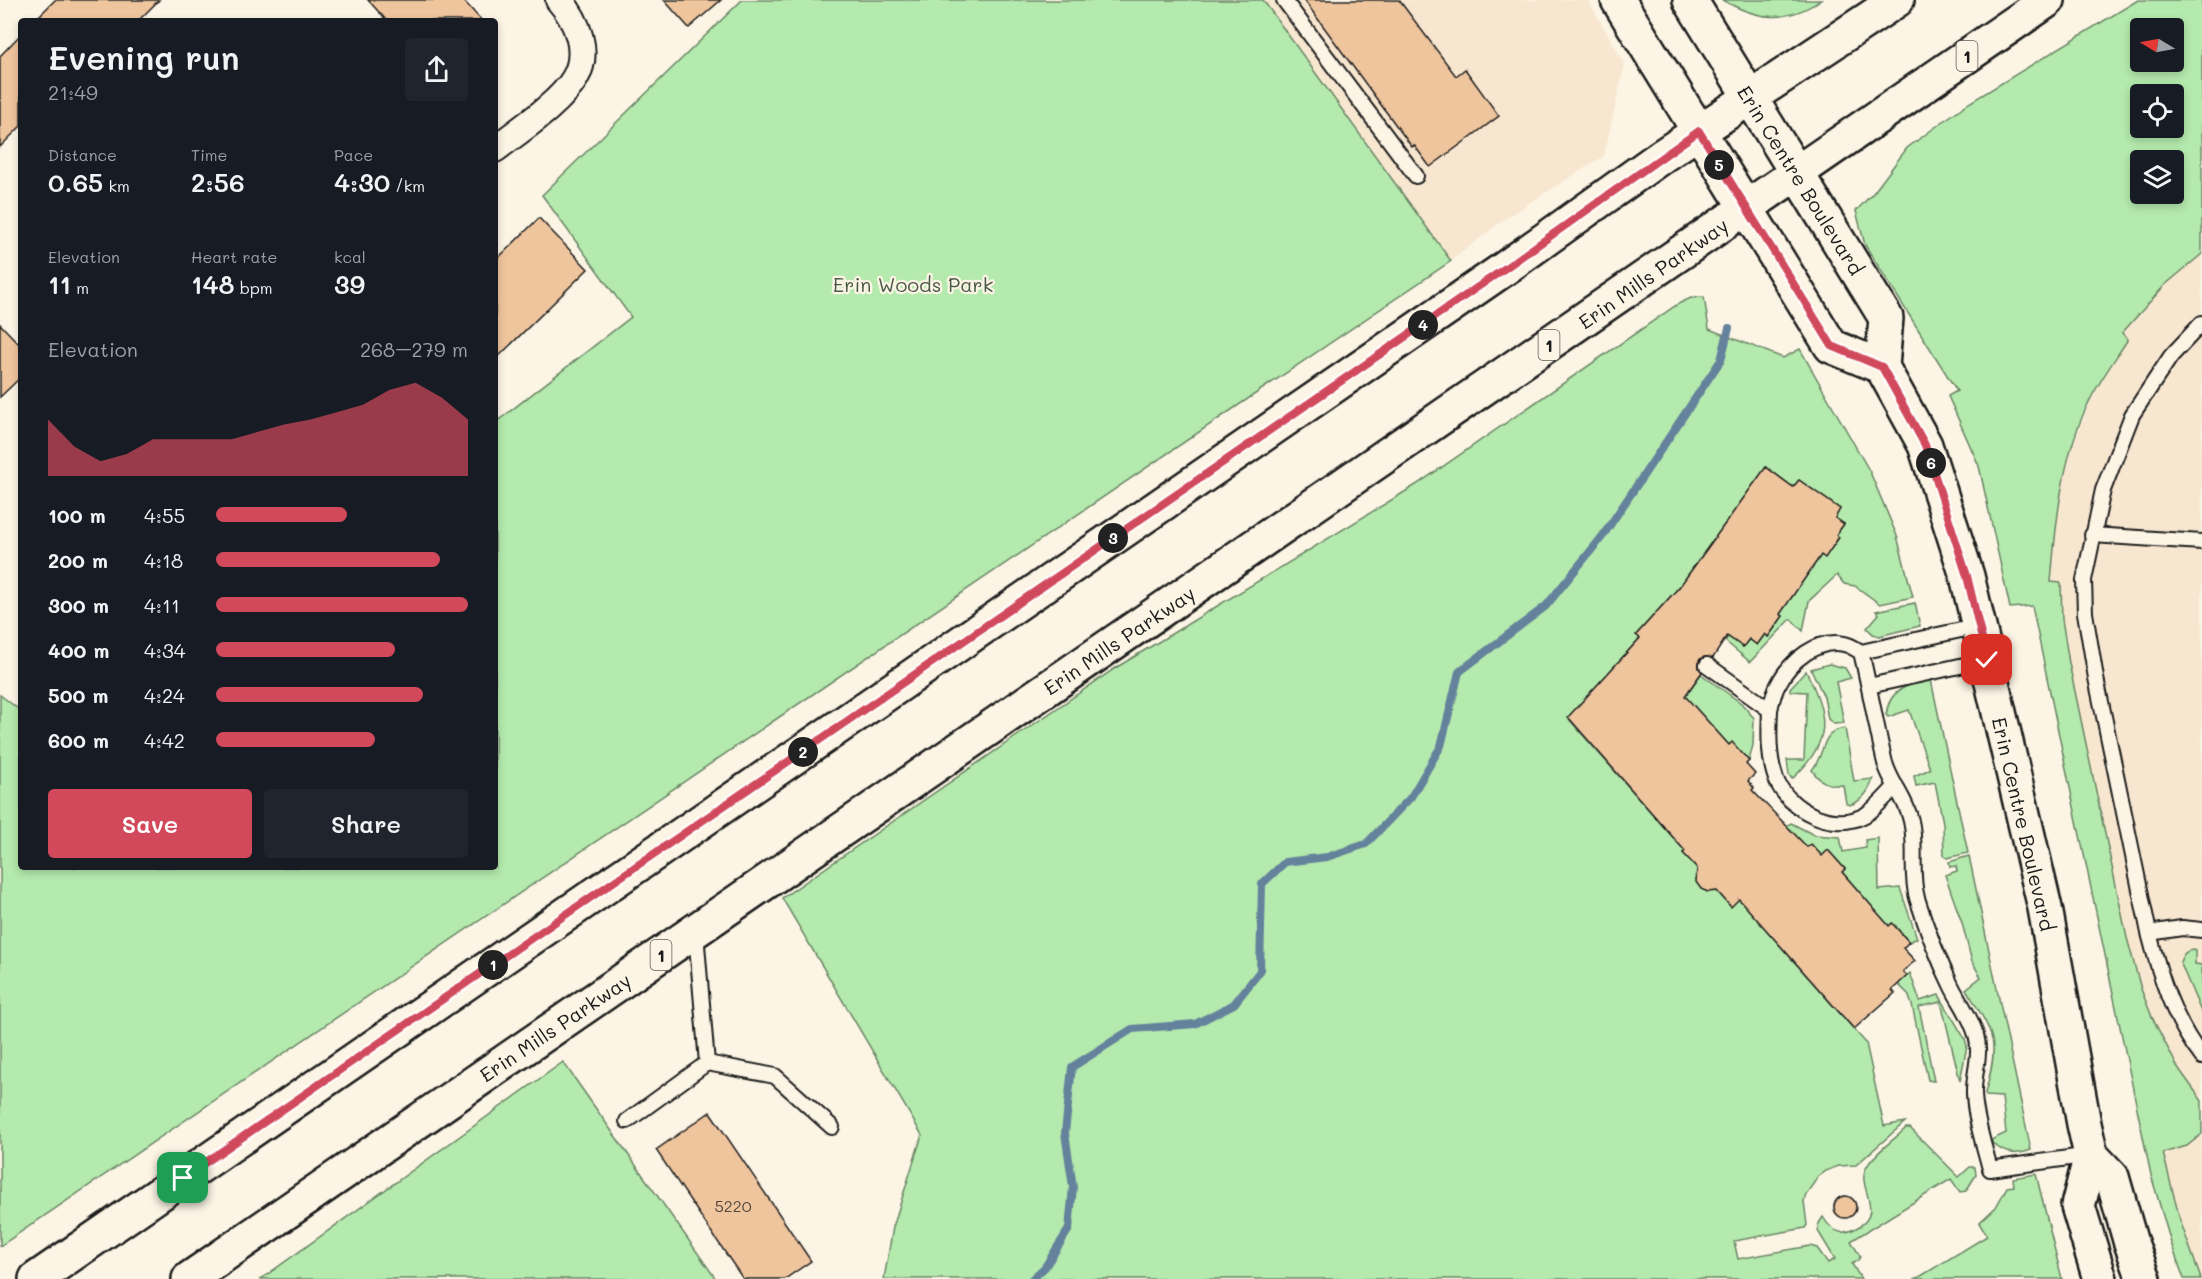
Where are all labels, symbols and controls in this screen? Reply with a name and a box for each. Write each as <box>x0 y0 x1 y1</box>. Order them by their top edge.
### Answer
north arrow <box>2130 18 2184 72</box>
map controls <box>2130 18 2184 204</box>
text: Evening run <box>48 35 240 78</box>
button: share <box>405 38 468 101</box>
road number: 1 <box>1956 41 1978 71</box>
text: 21:49 <box>48 79 98 105</box>
street label: Erin Centre Boulevard <box>1732 80 1870 280</box>
button: locate <box>2130 84 2184 138</box>
text: Distance <box>48 144 117 165</box>
text: Time <box>191 144 227 165</box>
text: Pace <box>334 144 373 165</box>
pin: 5 <box>1704 150 1734 180</box>
button: layers <box>2130 150 2184 204</box>
text: 5 <box>1714 154 1724 175</box>
text: 0.65 <box>48 165 103 199</box>
text: 2:56 <box>191 165 245 199</box>
text: 4:30 <box>334 165 390 199</box>
text: km <box>103 175 130 196</box>
text: /km <box>390 175 425 196</box>
street label: Erin Mills Parkway <box>1573 212 1733 334</box>
text: Elevation <box>48 246 120 267</box>
text: Heart rate <box>191 246 277 267</box>
text: kcal <box>334 246 366 267</box>
text: 11 <box>48 267 71 301</box>
text: 148 <box>191 267 235 301</box>
text: 39 <box>334 267 365 301</box>
park label: Erin Woods Park <box>833 271 993 297</box>
text: m <box>71 277 89 298</box>
text: bpm <box>235 277 273 298</box>
pin: 4 <box>1408 310 1438 340</box>
text: 4 <box>1418 314 1428 335</box>
road number: 1 <box>1538 330 1560 360</box>
text: Elevation <box>48 336 138 362</box>
text: 268–279 m <box>360 336 468 362</box>
pin: 6 <box>1916 448 1946 478</box>
text: 6 <box>1926 452 1936 473</box>
text: 100 m <box>48 502 106 528</box>
text: 4:55 <box>144 502 185 528</box>
pin: 3 <box>1098 523 1128 553</box>
text: 3 <box>1108 527 1118 548</box>
text: 200 m <box>48 547 108 573</box>
text: 4:18 <box>144 547 183 573</box>
street label: Erin Mills Parkway <box>1038 580 1200 700</box>
text: 300 m <box>48 592 109 618</box>
text: 4:11 <box>144 592 180 618</box>
pin <box>1961 634 2012 685</box>
text: 400 m <box>48 637 109 663</box>
text: 4:34 <box>144 637 185 663</box>
icon: check <box>1970 643 2003 676</box>
text: 500 m <box>48 682 108 708</box>
text: 4:24 <box>144 682 185 708</box>
street label: Erin Centre Boulevard <box>1987 714 2061 934</box>
text: 600 m <box>48 727 109 753</box>
text: 4:42 <box>144 727 185 753</box>
pin: 2 <box>788 737 818 767</box>
text: 2 <box>799 741 807 762</box>
button: Save <box>48 789 252 858</box>
button: Share <box>264 789 468 858</box>
road number: 1 <box>650 940 672 970</box>
pin: 1 <box>478 950 508 980</box>
text: 1 <box>489 954 497 975</box>
street label: Erin Mills Parkway <box>474 967 636 1087</box>
pin <box>157 1152 208 1203</box>
icon: arrive <box>166 1161 199 1194</box>
house number: 5220 <box>714 1195 752 1216</box>

